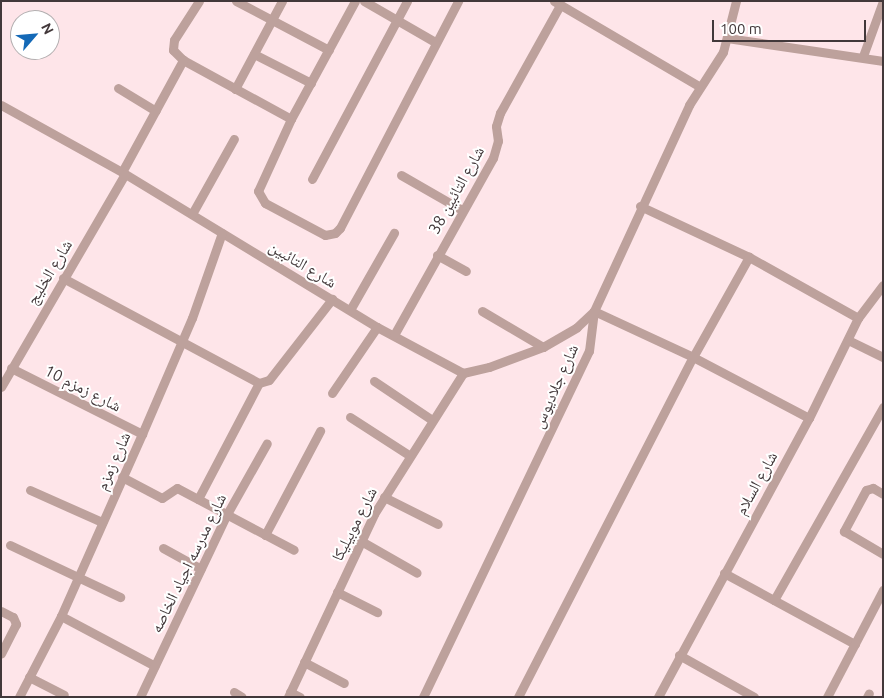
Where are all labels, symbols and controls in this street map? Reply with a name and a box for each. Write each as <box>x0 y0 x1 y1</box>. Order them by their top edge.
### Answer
north arrow <box>10 10 60 60</box>
scale bar <box>714 10 868 42</box>
text: N <box>38 20 57 37</box>
text: 100 m <box>720 20 762 37</box>
street label: شارع التائبين 38 <box>424 143 488 237</box>
street label: شارع الخليج <box>22 236 76 308</box>
street label: شارع التائبين <box>266 236 340 292</box>
street label: شارع جلاديوس <box>528 341 582 431</box>
street label: شارع زمزم 10 <box>41 360 125 416</box>
street label: شارع زمزم <box>92 429 134 493</box>
street label: شارع السلام <box>731 448 781 518</box>
street label: شارع موبيليكا <box>327 484 381 564</box>
street label: شارع مدرسه اجياد الخاصه <box>146 490 230 636</box>

